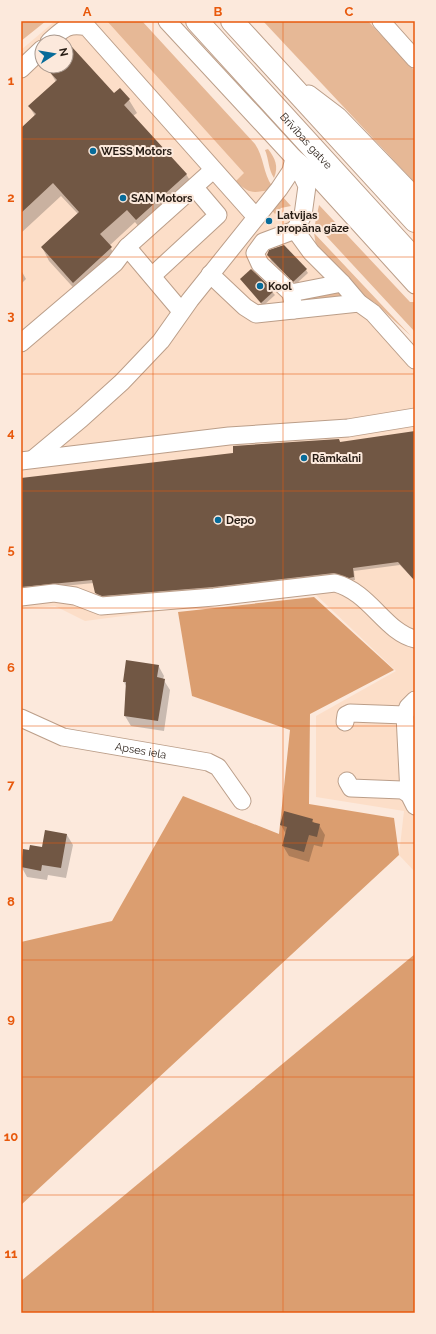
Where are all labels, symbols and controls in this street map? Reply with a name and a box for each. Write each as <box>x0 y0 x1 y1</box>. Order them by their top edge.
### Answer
text: A <box>83 4 92 19</box>
text: B <box>214 4 223 19</box>
text: C <box>345 4 354 19</box>
north arrow <box>34 34 74 74</box>
text: N <box>56 47 71 57</box>
text: 1 <box>8 73 15 88</box>
street label: Brīvības gatve <box>277 110 335 172</box>
place label: WESS Motors <box>101 145 172 158</box>
marker: WESS Motors <box>88 146 98 156</box>
text: 2 <box>7 190 15 205</box>
place label: SAN Motors <box>131 192 193 205</box>
marker: SAN Motors <box>118 193 128 203</box>
place label: Latvijas propāna gāze <box>277 209 349 235</box>
marker: Latvijas propāna gāze <box>264 216 274 226</box>
place label: Kool <box>268 280 292 293</box>
marker: Kool <box>255 281 265 291</box>
text: 3 <box>7 308 15 323</box>
text: 4 <box>7 425 15 440</box>
place label: Rāmkalni <box>312 452 361 465</box>
marker: Rāmkalni <box>299 453 309 463</box>
place label: Depo <box>226 514 254 527</box>
marker: Depo <box>213 515 223 525</box>
text: 5 <box>7 542 15 557</box>
text: 6 <box>7 660 15 675</box>
street label: Apses iela <box>114 740 167 762</box>
text: 7 <box>7 777 15 792</box>
text: 8 <box>7 894 15 909</box>
text: 9 <box>7 1011 15 1026</box>
text: 10 <box>4 1129 18 1144</box>
text: 11 <box>5 1246 18 1261</box>

